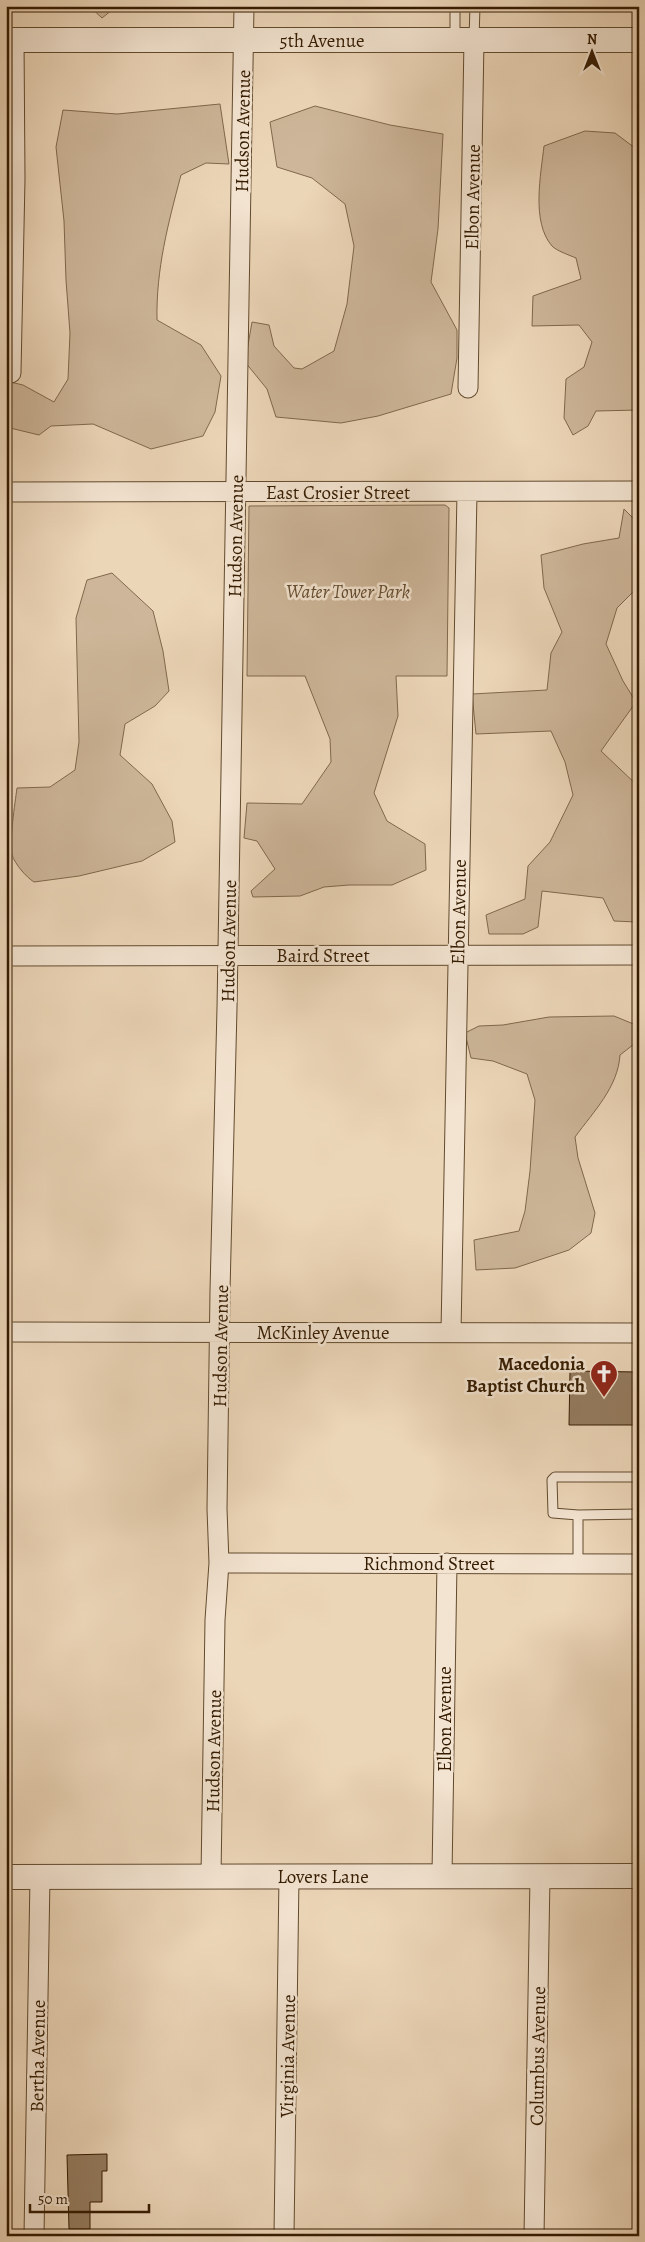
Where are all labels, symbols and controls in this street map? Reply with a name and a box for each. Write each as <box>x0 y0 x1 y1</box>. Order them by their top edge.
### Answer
street label: 5th Avenue <box>280 28 364 54</box>
north arrow <box>568 28 618 78</box>
text: N <box>587 30 597 49</box>
street label: Hudson Avenue <box>229 69 257 193</box>
street label: Elbon Avenue <box>459 144 487 250</box>
street label: Hudson Avenue <box>222 474 250 598</box>
street label: East Crosier Street <box>266 480 410 506</box>
park label: Water Tower Park <box>286 579 410 605</box>
street label: Elbon Avenue <box>445 859 473 965</box>
street label: Hudson Avenue <box>215 879 243 1003</box>
street label: Baird Street <box>276 943 370 969</box>
street label: Hudson Avenue <box>207 1284 235 1408</box>
street label: McKinley Avenue <box>257 1320 389 1346</box>
place label: Macedonia Baptist Church <box>466 1351 586 1399</box>
church icon: Macedonia Baptist Church <box>589 1359 619 1398</box>
street label: Richmond Street <box>363 1551 495 1577</box>
street label: Elbon Avenue <box>432 1666 458 1772</box>
street label: Hudson Avenue <box>200 1689 228 1813</box>
street label: Lovers Lane <box>277 1864 369 1890</box>
street label: Columbus Avenue <box>524 1986 552 2126</box>
street label: Virginia Avenue <box>274 1994 302 2119</box>
street label: Bertha Avenue <box>24 2000 52 2113</box>
scale bar <box>30 2182 149 2214</box>
text: 50 m <box>38 2189 68 2209</box>

